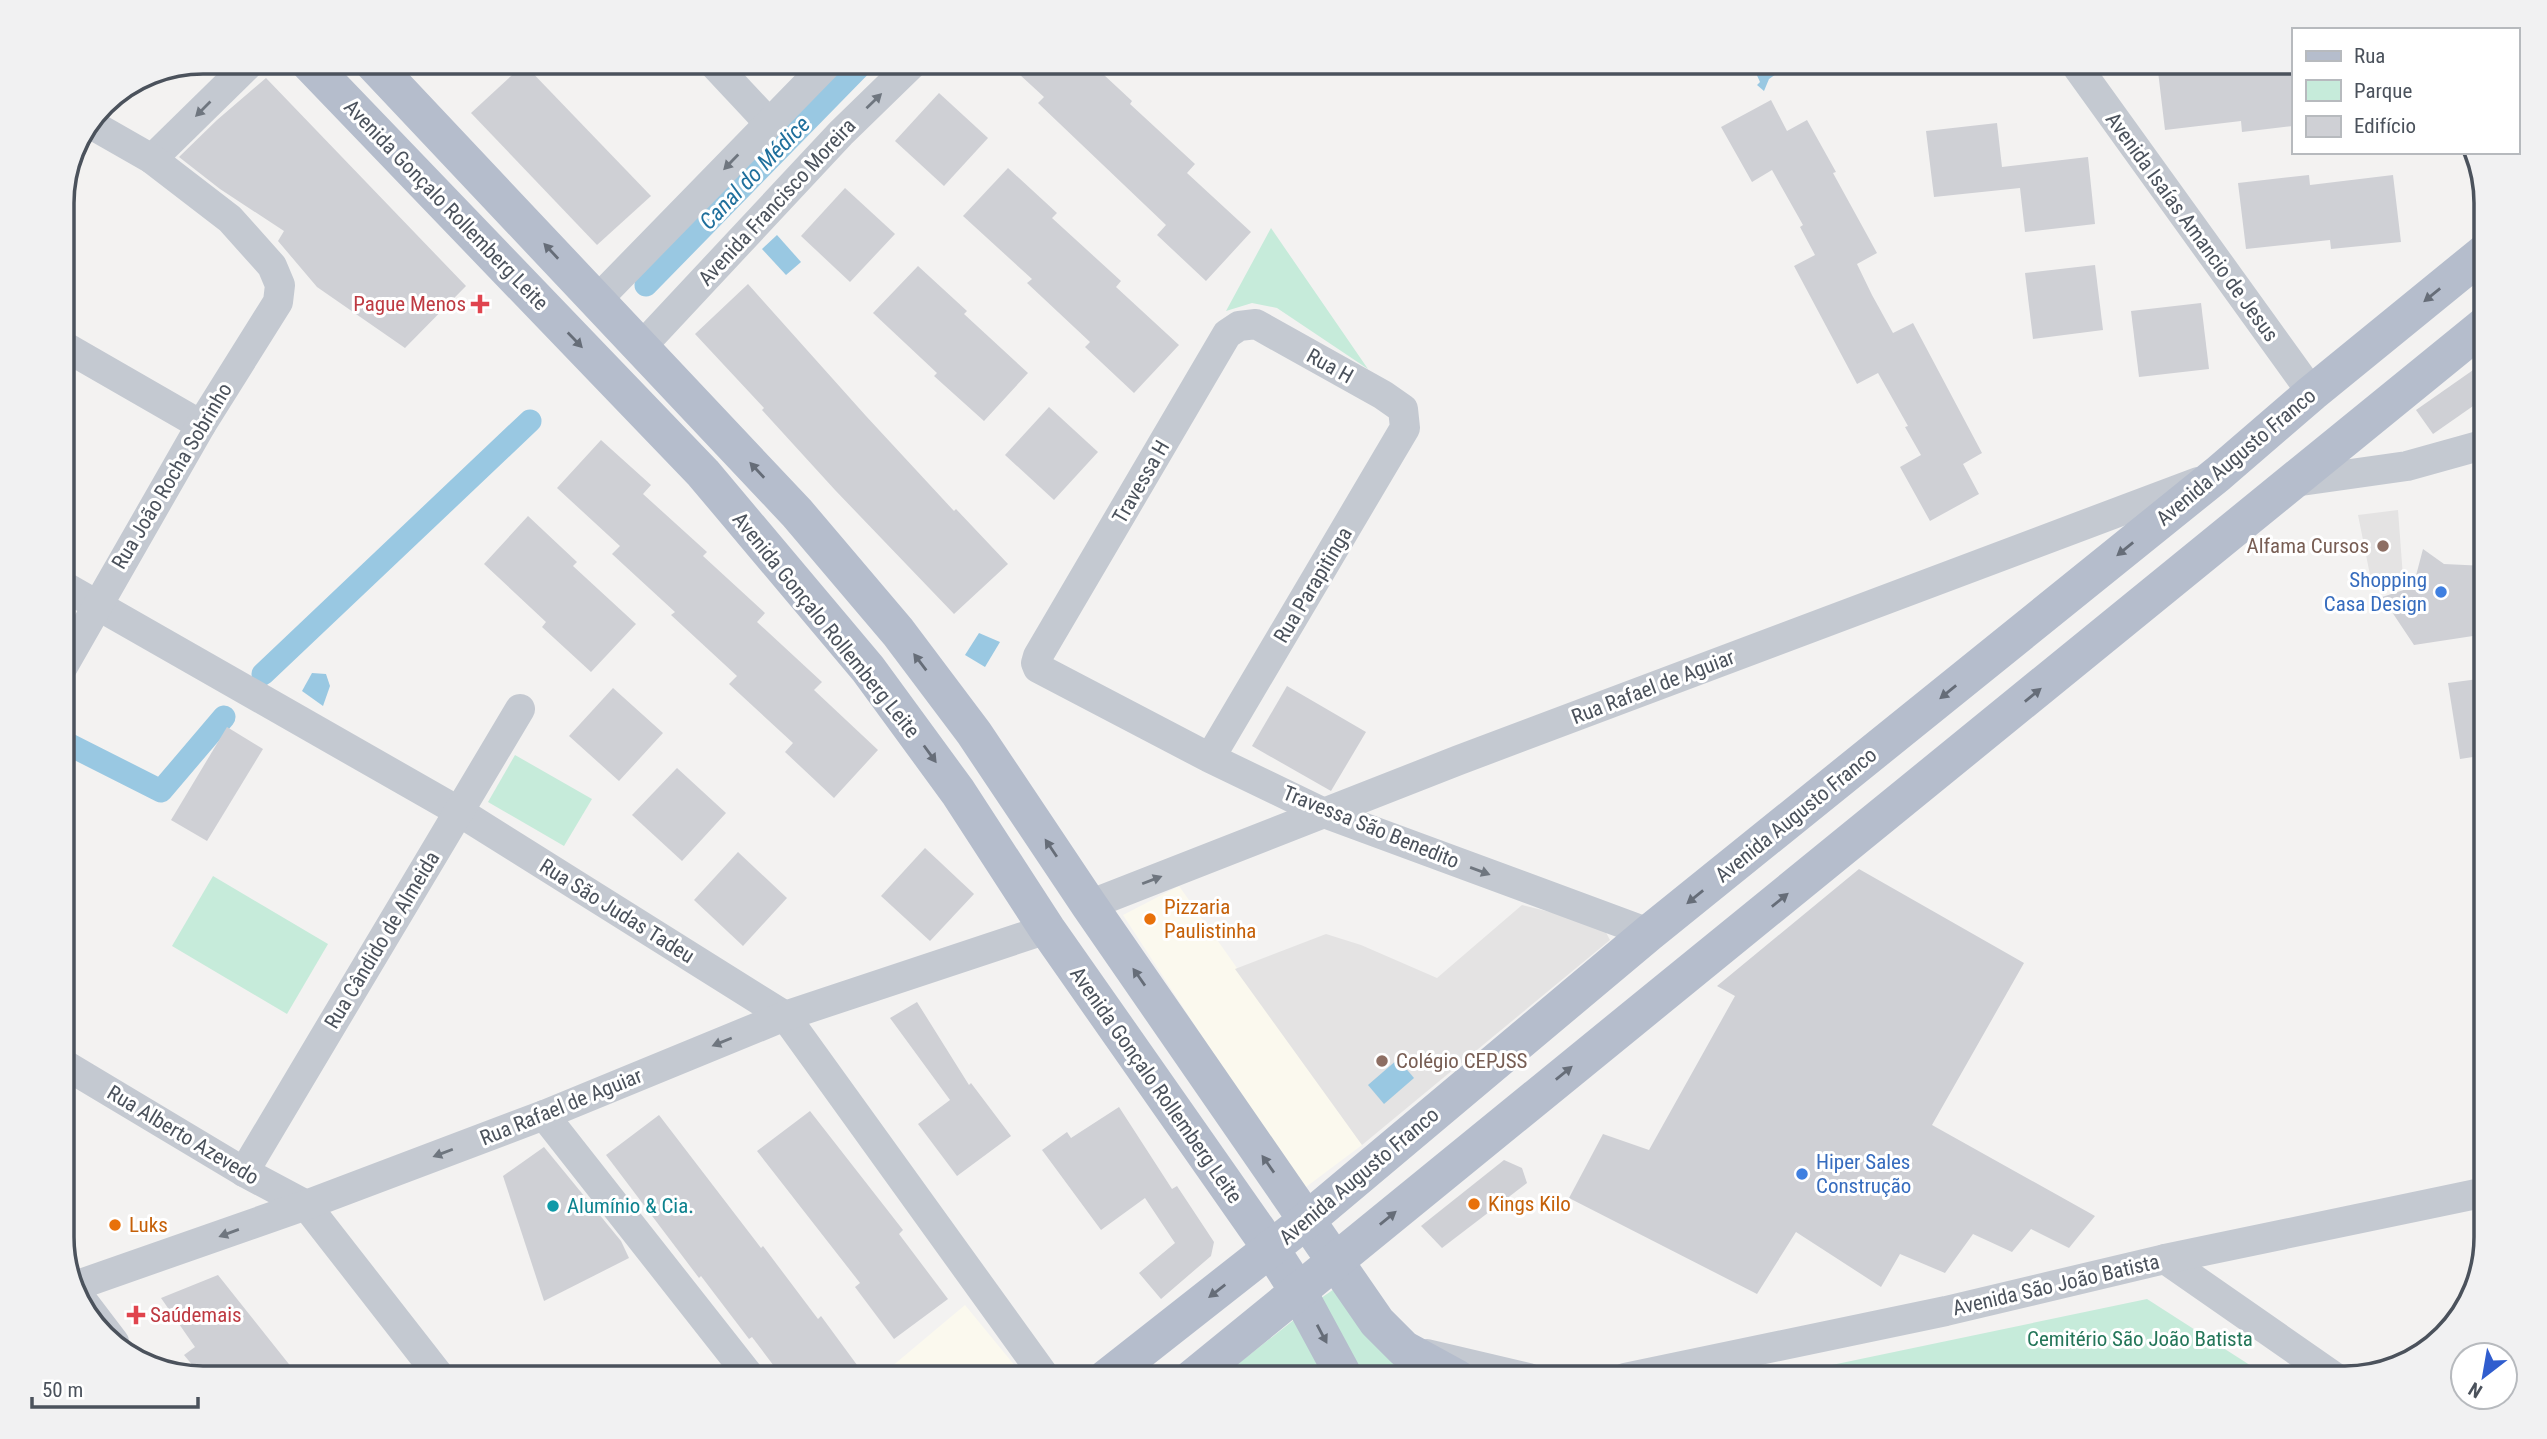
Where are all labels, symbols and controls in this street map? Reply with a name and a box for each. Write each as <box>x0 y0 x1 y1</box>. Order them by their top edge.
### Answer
legend <box>2292 28 2519 154</box>
text: Rua <box>2354 44 2385 68</box>
text: Parque <box>2354 79 2412 103</box>
one-way arrow <box>866 93 882 109</box>
street label: Avenida Gonçalo Rollemberg Leite <box>339 95 553 315</box>
one-way arrow <box>195 101 212 118</box>
street label: Avenida Isaías Amancio de Jesus <box>2101 108 2283 346</box>
water label: Canal do Médice <box>694 111 816 235</box>
street label: Avenida Francisco Moreira <box>694 114 860 290</box>
text: Edifício <box>2354 114 2416 138</box>
one-way arrow <box>722 154 739 171</box>
one-way arrow <box>543 243 559 260</box>
one-way arrow <box>2424 288 2442 303</box>
place label: Pague Menos <box>353 292 466 316</box>
marker: Pague Menos <box>472 296 488 312</box>
one-way arrow <box>567 331 583 348</box>
street label: Rua H <box>1303 344 1357 388</box>
street label: Rua João Rocha Sobrinho <box>107 379 237 573</box>
street label: Avenida Augusto Franco <box>2151 383 2321 531</box>
street label: Travessa H <box>1108 436 1174 528</box>
one-way arrow <box>749 461 765 479</box>
street label: Avenida Gonçalo Rollemberg Leite <box>728 508 924 743</box>
street label: Rua Parapitinga <box>1269 523 1357 647</box>
place label: Alfama Cursos <box>2247 534 2369 558</box>
marker: Alfama Cursos <box>2375 538 2391 554</box>
one-way arrow <box>2116 542 2134 557</box>
place label: Shopping Casa Design <box>2324 568 2427 616</box>
marker: Shopping Casa Design <box>2433 584 2449 600</box>
street label: Rua Rafael de Aguiar <box>1568 645 1738 729</box>
one-way arrow <box>914 653 928 671</box>
one-way arrow <box>1939 685 1957 700</box>
one-way arrow <box>2024 688 2041 703</box>
street label: Avenida Augusto Franco <box>1711 743 1881 887</box>
one-way arrow <box>923 745 937 763</box>
street label: Travessa São Benedito <box>1279 781 1463 873</box>
one-way arrow <box>1044 839 1058 857</box>
street label: Rua Cândido de Almeida <box>320 847 444 1033</box>
street label: Rua São Judas Tadeu <box>535 854 699 968</box>
one-way arrow <box>1470 865 1491 876</box>
one-way arrow <box>1142 874 1163 885</box>
one-way arrow <box>1686 889 1704 904</box>
one-way arrow <box>1771 894 1789 908</box>
place label: Pizzaria Paulistinha <box>1164 895 1256 943</box>
marker: Pizzaria Paulistinha <box>1142 911 1158 927</box>
street label: Avenida Gonçalo Rollemberg Leite <box>1065 962 1247 1208</box>
one-way arrow <box>1132 968 1146 986</box>
one-way arrow <box>712 1036 732 1048</box>
place label: Colégio CEPJSS <box>1396 1049 1528 1073</box>
marker: Colégio CEPJSS <box>1374 1053 1390 1069</box>
street label: Rua Rafael de Aguiar <box>477 1064 645 1150</box>
one-way arrow <box>1555 1066 1573 1081</box>
street label: Rua Alberto Azevedo <box>103 1080 263 1190</box>
street label: Avenida Augusto Franco <box>1274 1102 1444 1250</box>
one-way arrow <box>432 1148 453 1159</box>
place label: Hiper Sales Construção <box>1816 1150 1911 1198</box>
one-way arrow <box>1261 1155 1275 1173</box>
marker: Hiper Sales Construção <box>1794 1166 1810 1182</box>
place label: Kings Kilo <box>1488 1192 1571 1216</box>
place label: Alumínio & Cia. <box>567 1194 694 1218</box>
marker: Kings Kilo <box>1466 1196 1482 1212</box>
marker: Alumínio & Cia. <box>545 1198 561 1214</box>
one-way arrow <box>1379 1210 1397 1225</box>
place label: Luks <box>129 1213 168 1237</box>
marker: Luks <box>107 1217 123 1233</box>
one-way arrow <box>219 1228 240 1239</box>
street label: Avenida São João Batista <box>1950 1250 2162 1320</box>
one-way arrow <box>1208 1284 1226 1298</box>
place label: Saúdemais <box>150 1303 242 1327</box>
marker: Saúdemais <box>128 1307 144 1323</box>
one-way arrow <box>1316 1325 1328 1344</box>
park label: Cemitério São João Batista <box>2027 1327 2253 1351</box>
north arrow <box>2449 1341 2519 1411</box>
scale bar <box>32 1366 198 1410</box>
text: N <box>2465 1377 2486 1403</box>
text: 50 m <box>42 1378 83 1402</box>

